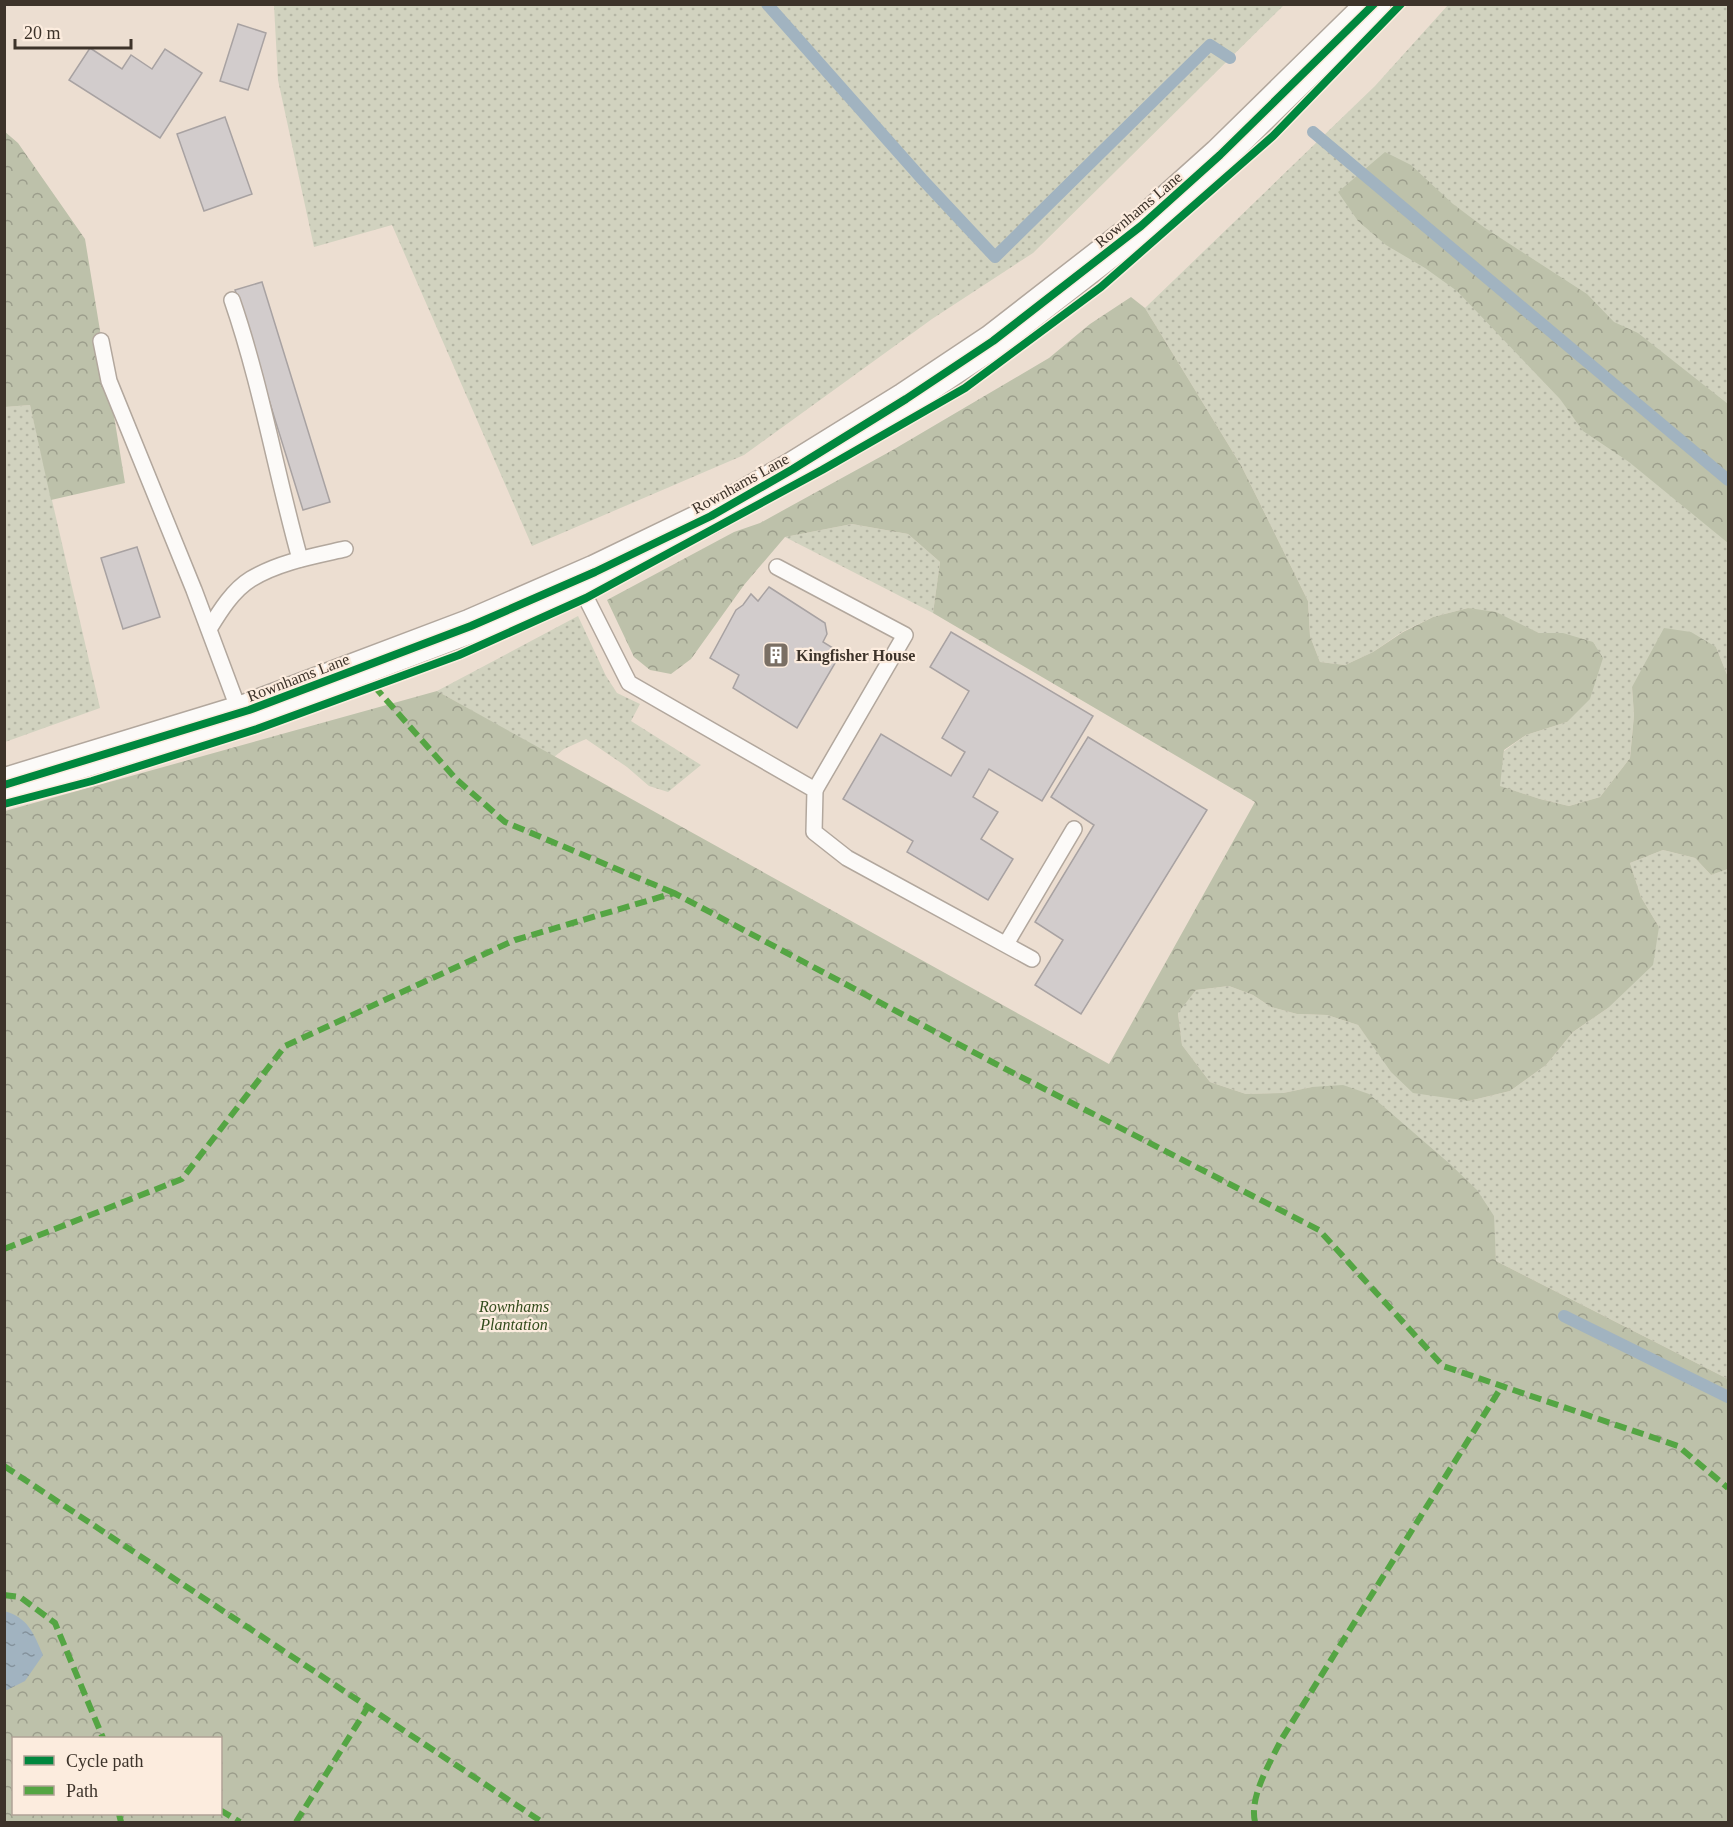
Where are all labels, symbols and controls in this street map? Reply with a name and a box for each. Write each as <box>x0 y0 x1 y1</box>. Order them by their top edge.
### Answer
scale bar <box>15 12 130 50</box>
text: 20 m <box>24 23 61 43</box>
street label: Rownhams Lane <box>1091 168 1185 251</box>
street label: Rownhams Lane <box>689 450 792 517</box>
building icon: Kingfisher House <box>761 640 791 670</box>
place label: Kingfisher House <box>796 647 915 665</box>
street label: Rownhams Lane <box>245 650 352 705</box>
park label: Rownhams Plantation <box>478 1298 549 1333</box>
legend <box>12 1737 222 1815</box>
text: Cycle path <box>66 1751 143 1771</box>
text: Path <box>66 1781 98 1801</box>

